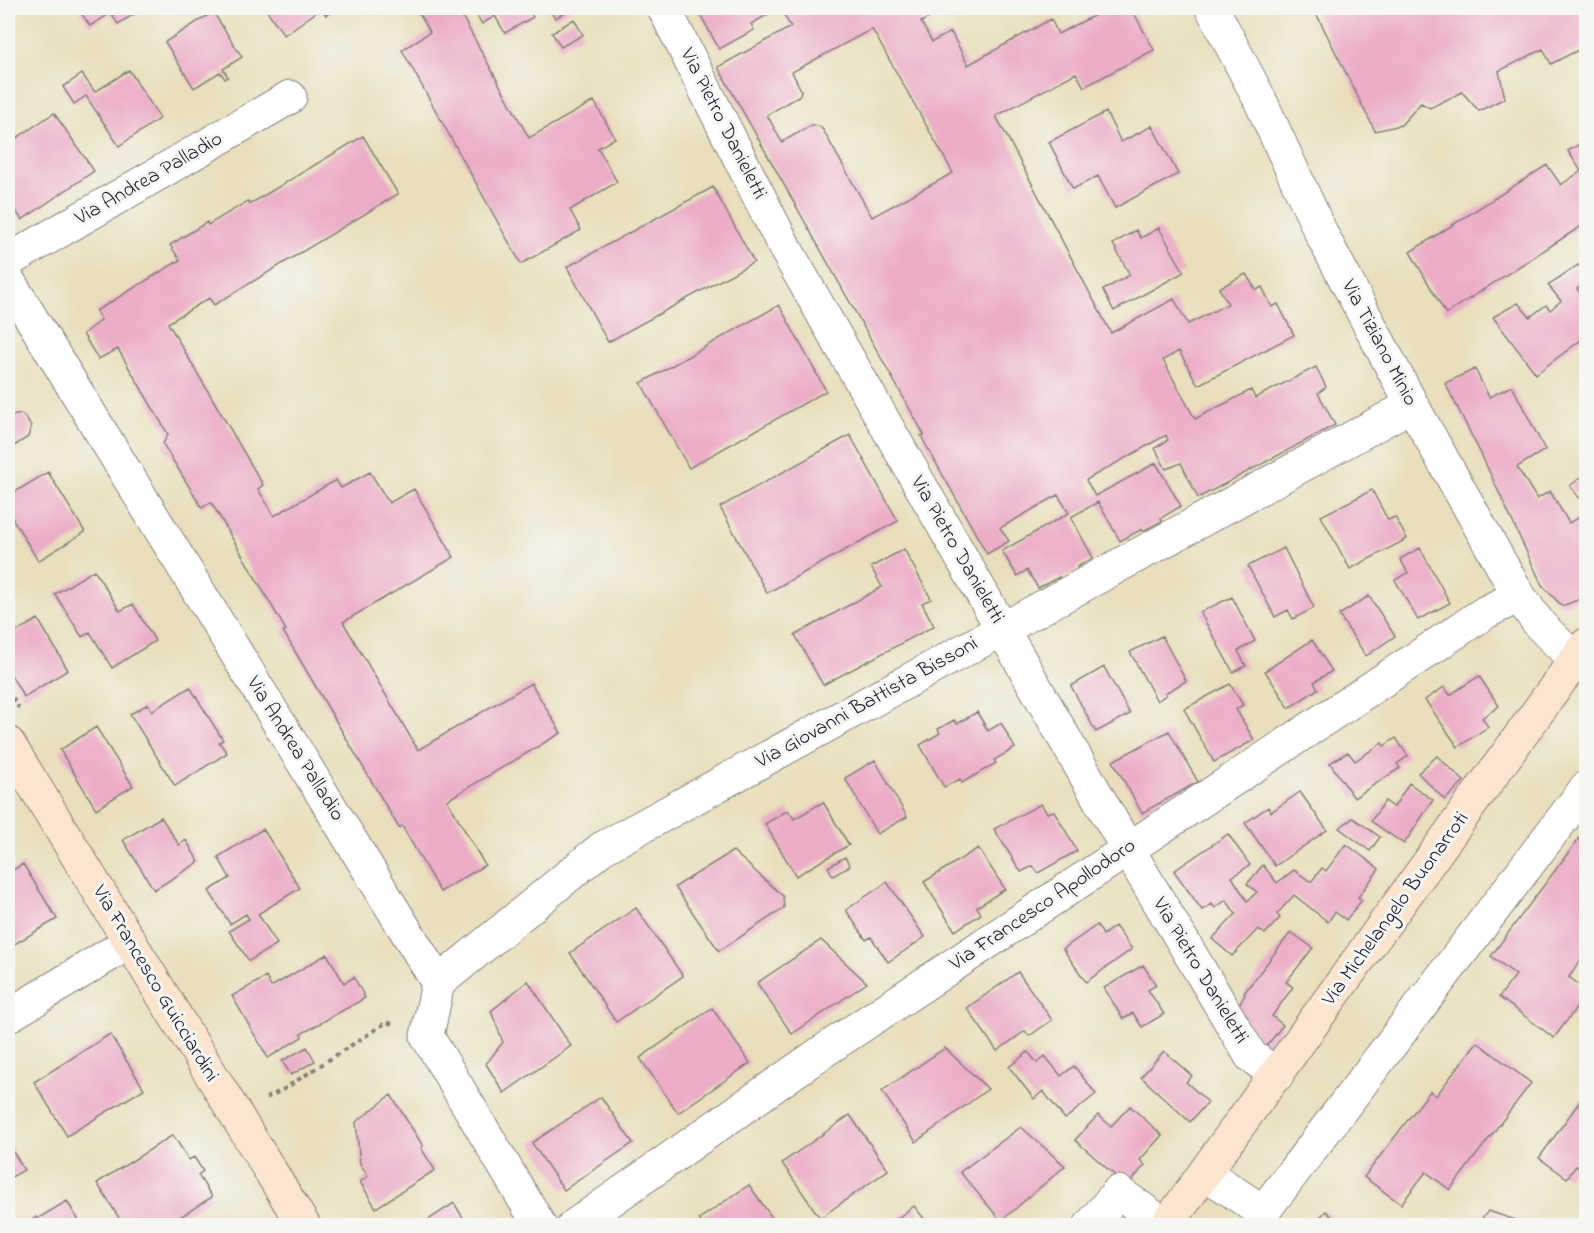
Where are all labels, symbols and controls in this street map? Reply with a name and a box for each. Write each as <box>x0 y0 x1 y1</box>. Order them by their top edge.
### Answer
street label: Via Pietro Danieletti <box>671 42 774 205</box>
street label: Via Andrea Palladio <box>69 124 228 234</box>
street label: Via Tiziano Minio <box>1333 274 1425 412</box>
street label: Via Pietro Danieletti <box>902 470 1012 629</box>
street label: Via Giovanni Battista Bissoni <box>749 629 984 777</box>
street label: Via Andrea Palladio <box>238 670 352 827</box>
street label: Via Michelangelo Buonarroti <box>1315 806 1478 1014</box>
street label: Via Francesco Apollodoro <box>943 831 1142 979</box>
street label: Via Francesco Guicciardini <box>84 879 226 1088</box>
street label: Via Pietro Danieletti <box>1144 891 1256 1050</box>

